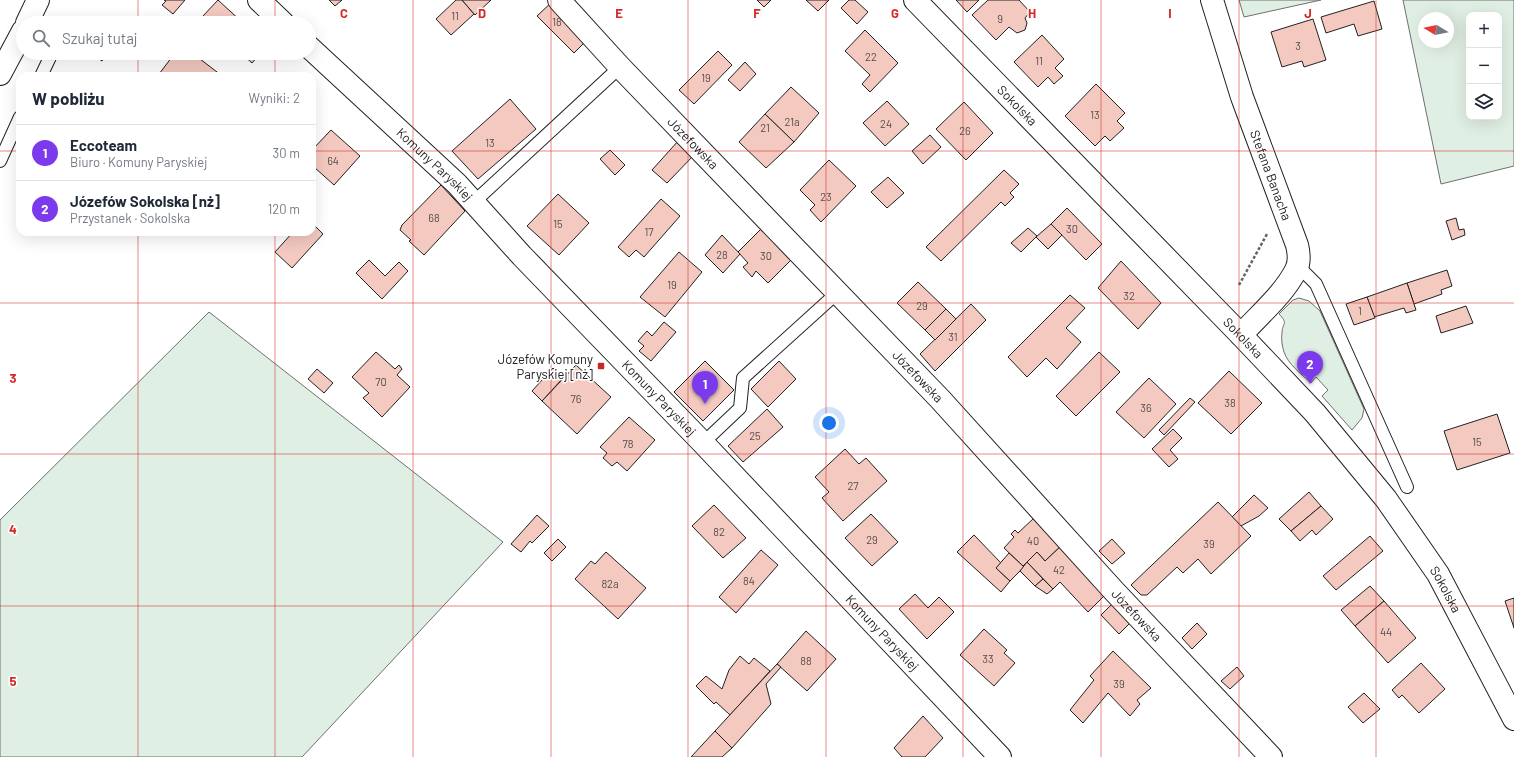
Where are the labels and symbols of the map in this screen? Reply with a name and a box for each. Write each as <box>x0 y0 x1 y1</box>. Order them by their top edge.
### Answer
text: C <box>340 5 348 21</box>
text: D <box>478 5 486 21</box>
text: E <box>615 5 623 21</box>
text: F <box>753 5 761 21</box>
text: G <box>891 5 899 21</box>
text: H <box>1028 5 1036 21</box>
text: I <box>1168 5 1172 21</box>
text: J <box>1304 5 1312 21</box>
house number: 11 <box>451 9 459 22</box>
house number: 9 <box>997 12 1003 25</box>
north arrow <box>1418 12 1454 48</box>
house number: 18 <box>552 15 562 28</box>
house number: 3 <box>1295 39 1301 52</box>
house number: 22 <box>865 50 877 63</box>
house number: 11 <box>1035 54 1043 67</box>
house number: 19 <box>701 71 711 84</box>
street label: Sokolska <box>994 82 1041 129</box>
house number: 13 <box>1090 108 1100 121</box>
street label: Józefowska <box>664 113 722 172</box>
house number: 21a <box>784 115 800 128</box>
house number: 24 <box>880 117 892 130</box>
house number: 21 <box>760 121 770 134</box>
street label: Komuny Paryskiej <box>393 124 476 204</box>
house number: 26 <box>959 124 971 137</box>
street label: Stefana Banacha <box>1247 128 1295 223</box>
house number: 13 <box>485 136 495 149</box>
house number: 64 <box>327 154 339 167</box>
house number: 23 <box>820 190 832 203</box>
house number: 68 <box>428 211 440 224</box>
house number: 15 <box>553 217 563 230</box>
house number: 30 <box>1066 222 1078 235</box>
house number: 17 <box>644 225 654 238</box>
house number: 28 <box>716 248 728 261</box>
house number: 30 <box>760 249 772 262</box>
house number: 19 <box>667 278 677 291</box>
house number: 32 <box>1123 289 1135 302</box>
house number: 29 <box>916 299 928 312</box>
house number: 1 <box>1358 304 1362 317</box>
street label: Sokolska <box>1220 314 1267 361</box>
house number: 31 <box>948 330 958 343</box>
street label: Józefowska <box>889 347 947 406</box>
place label: Józefów Komuny Paryskiej [nż] <box>498 351 593 382</box>
pin: 2 <box>1297 351 1323 384</box>
street label: Komuny Paryskiej <box>619 357 700 439</box>
marker: Józefów Komuny Paryskiej [nż] <box>596 361 606 371</box>
text: 3 <box>9 370 17 386</box>
pin: 1 <box>692 371 718 404</box>
house number: 70 <box>375 375 387 388</box>
house number: 76 <box>571 392 582 405</box>
house number: 38 <box>1224 396 1236 409</box>
house number: 36 <box>1140 401 1152 414</box>
your location <box>819 413 839 433</box>
house number: 25 <box>749 429 761 442</box>
house number: 15 <box>1472 435 1482 448</box>
house number: 78 <box>623 437 634 450</box>
house number: 27 <box>847 479 859 492</box>
text: 4 <box>9 521 17 537</box>
house number: 82 <box>713 525 725 538</box>
house number: 29 <box>866 533 878 546</box>
house number: 40 <box>1027 534 1039 547</box>
house number: 39 <box>1203 537 1215 550</box>
house number: 42 <box>1053 563 1065 576</box>
street label: Sokolska <box>1427 563 1465 615</box>
house number: 84 <box>743 574 755 587</box>
house number: 82a <box>601 577 619 590</box>
street label: Józefowska <box>1108 586 1165 645</box>
street label: Komuny Paryskiej <box>842 591 922 674</box>
house number: 44 <box>1380 625 1392 638</box>
house number: 33 <box>982 652 994 665</box>
house number: 88 <box>800 654 812 667</box>
text: 5 <box>9 673 17 689</box>
house number: 39 <box>1113 677 1125 690</box>

